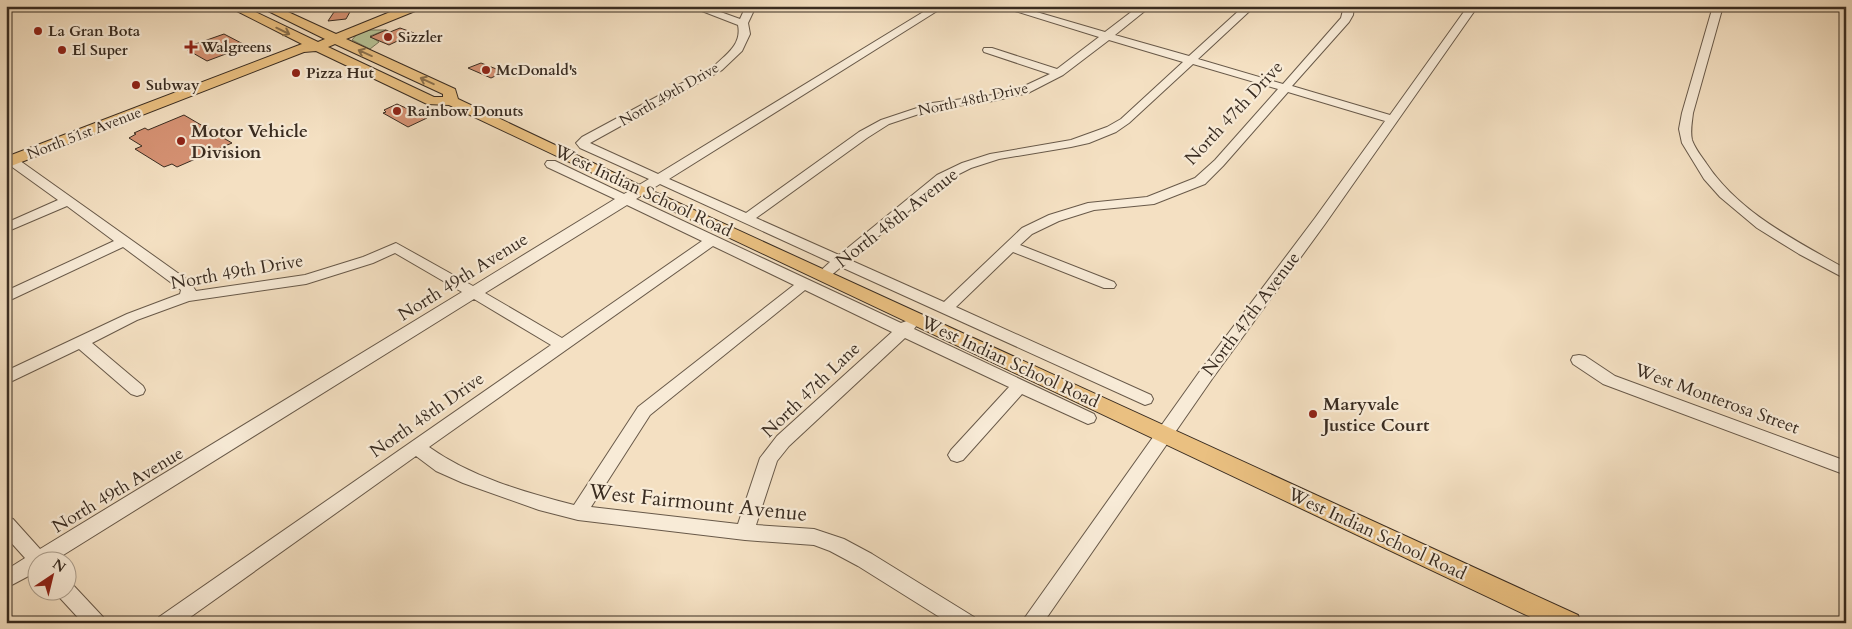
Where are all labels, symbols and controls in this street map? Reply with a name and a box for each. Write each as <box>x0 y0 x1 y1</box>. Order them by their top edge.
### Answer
place label: La Gran Bota <box>48 21 141 41</box>
marker: La Gran Bota <box>32 25 44 37</box>
one-way arrow <box>275 27 290 36</box>
place label: Sizzler <box>398 27 444 47</box>
marker: Sizzler <box>382 31 394 43</box>
place label: Walgreens <box>200 37 272 57</box>
place label: El Super <box>72 40 129 60</box>
marker: Walgreens <box>185 41 197 53</box>
marker: El Super <box>56 44 68 56</box>
one-way arrow <box>358 48 373 57</box>
street label: North 47th Drive <box>1179 55 1289 171</box>
street label: North 49th Drive <box>615 57 723 131</box>
place label: McDonald's <box>496 60 577 80</box>
place label: Pizza Hut <box>306 63 374 83</box>
marker: McDonald's <box>480 64 492 76</box>
marker: Pizza Hut <box>290 67 302 79</box>
place label: Subway <box>146 75 200 95</box>
one-way arrow <box>420 76 435 86</box>
street label: North 48th Drive <box>916 78 1030 120</box>
marker: Subway <box>130 79 142 91</box>
place label: Rainbow Donuts <box>407 101 523 121</box>
street label: North 51st Avenue <box>24 102 144 164</box>
marker: Rainbow Donuts <box>391 105 403 117</box>
place label: Motor Vehicle Division <box>191 119 308 165</box>
marker: Motor Vehicle Division <box>175 135 187 147</box>
street label: West Indian School Road <box>549 138 737 243</box>
street label: North 48th Avenue <box>830 162 964 274</box>
street label: North 49th Avenue <box>393 227 533 327</box>
street label: North 47th Avenue <box>1196 247 1306 381</box>
street label: North 49th Drive <box>169 248 305 296</box>
street label: West Indian School Road <box>916 309 1104 414</box>
street label: North 47th Lane <box>756 337 866 443</box>
street label: West Monterosa Street <box>1630 357 1803 441</box>
street label: North 48th Drive <box>365 366 489 464</box>
place label: Maryvale Justice Court <box>1320 392 1430 438</box>
marker: Maryvale Justice Court <box>1307 408 1319 420</box>
street label: North 49th Avenue <box>48 441 188 539</box>
street label: West Fairmount Avenue <box>586 477 809 529</box>
street label: West Indian School Road <box>1283 481 1471 586</box>
north arrow <box>28 552 78 602</box>
text: N <box>49 554 70 577</box>

